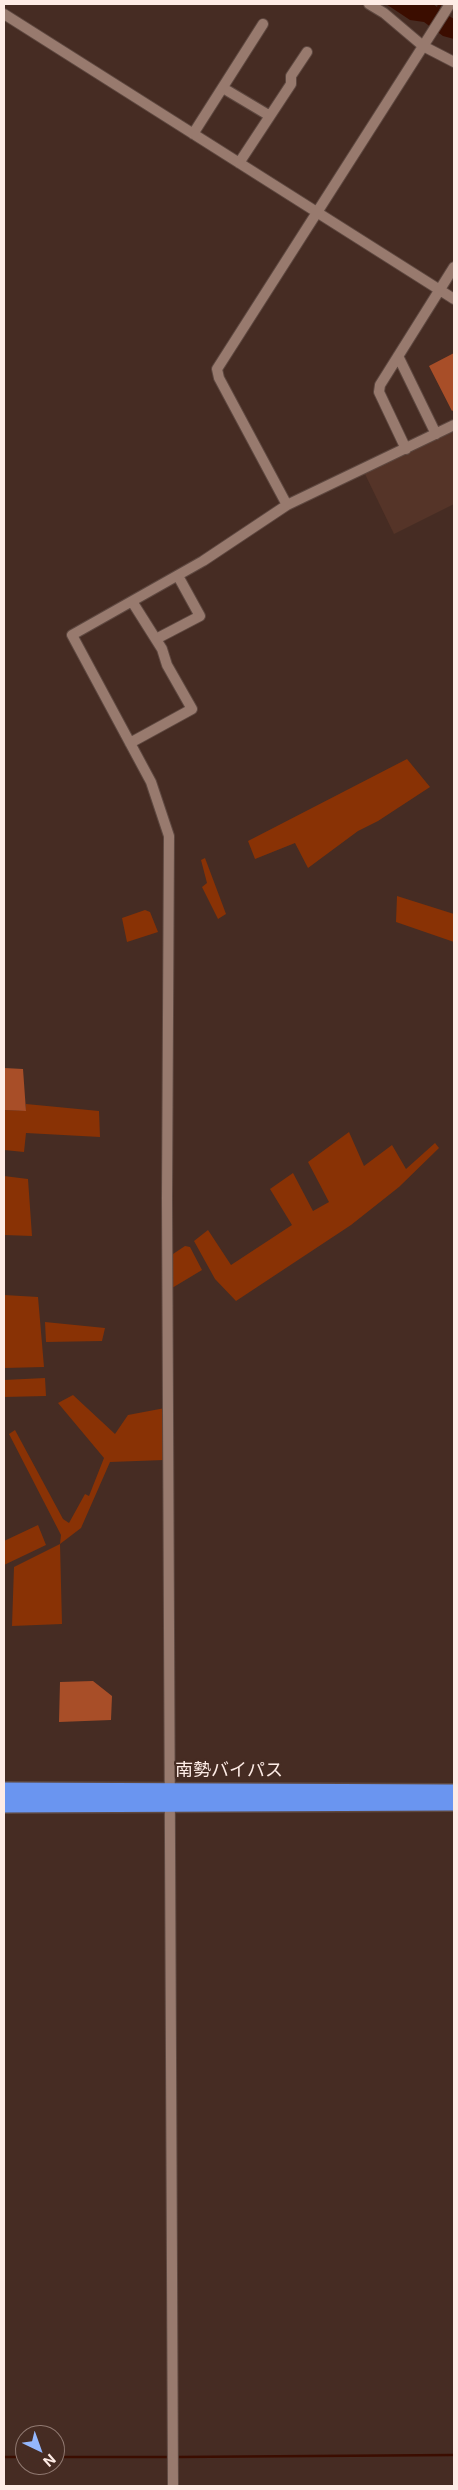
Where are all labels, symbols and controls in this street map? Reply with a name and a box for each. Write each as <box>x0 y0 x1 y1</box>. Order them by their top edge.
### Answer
street label: 南勢バイパス <box>175 1760 283 1782</box>
north arrow <box>15 2425 65 2475</box>
text: N <box>40 2451 59 2471</box>

